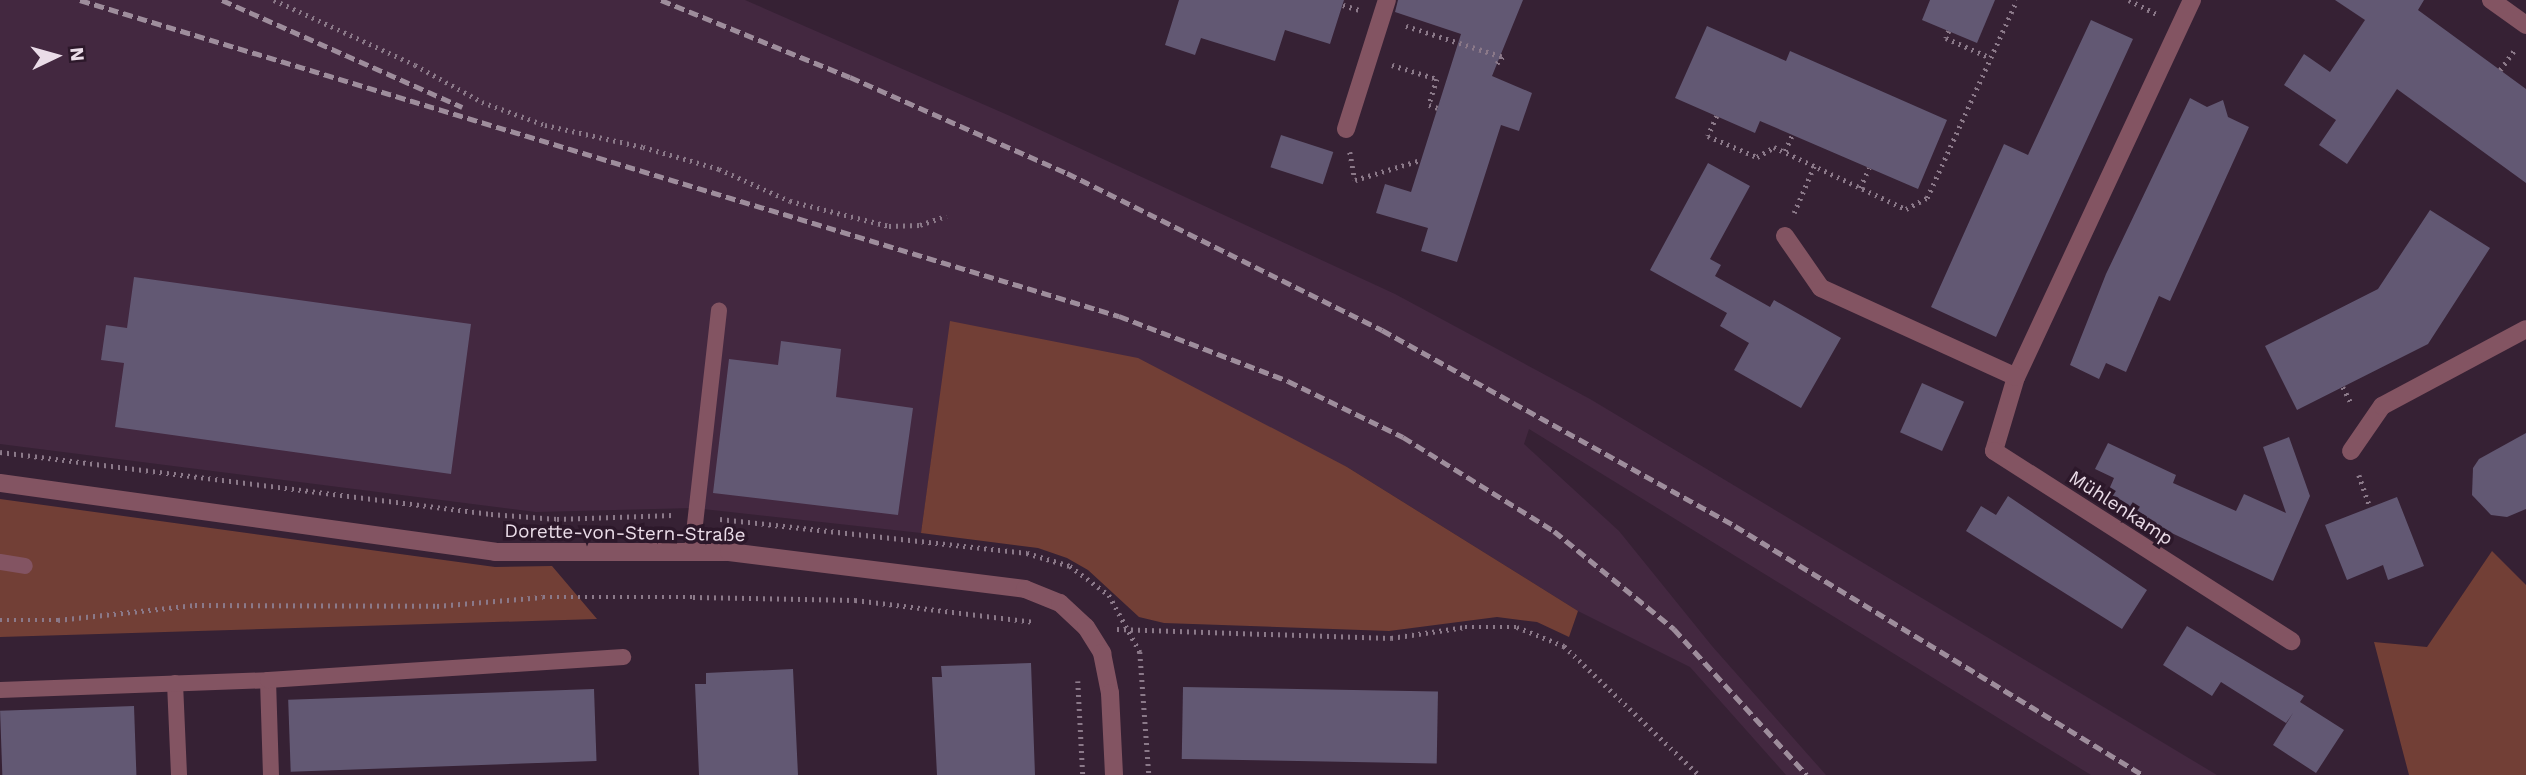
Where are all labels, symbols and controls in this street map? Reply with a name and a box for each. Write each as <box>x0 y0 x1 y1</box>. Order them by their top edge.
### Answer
north arrow <box>21 21 91 91</box>
text: N <box>65 46 89 62</box>
street label: Mühlenkamp <box>2065 466 2177 550</box>
street label: Dorette-von-Stern-Straße <box>504 519 746 547</box>

